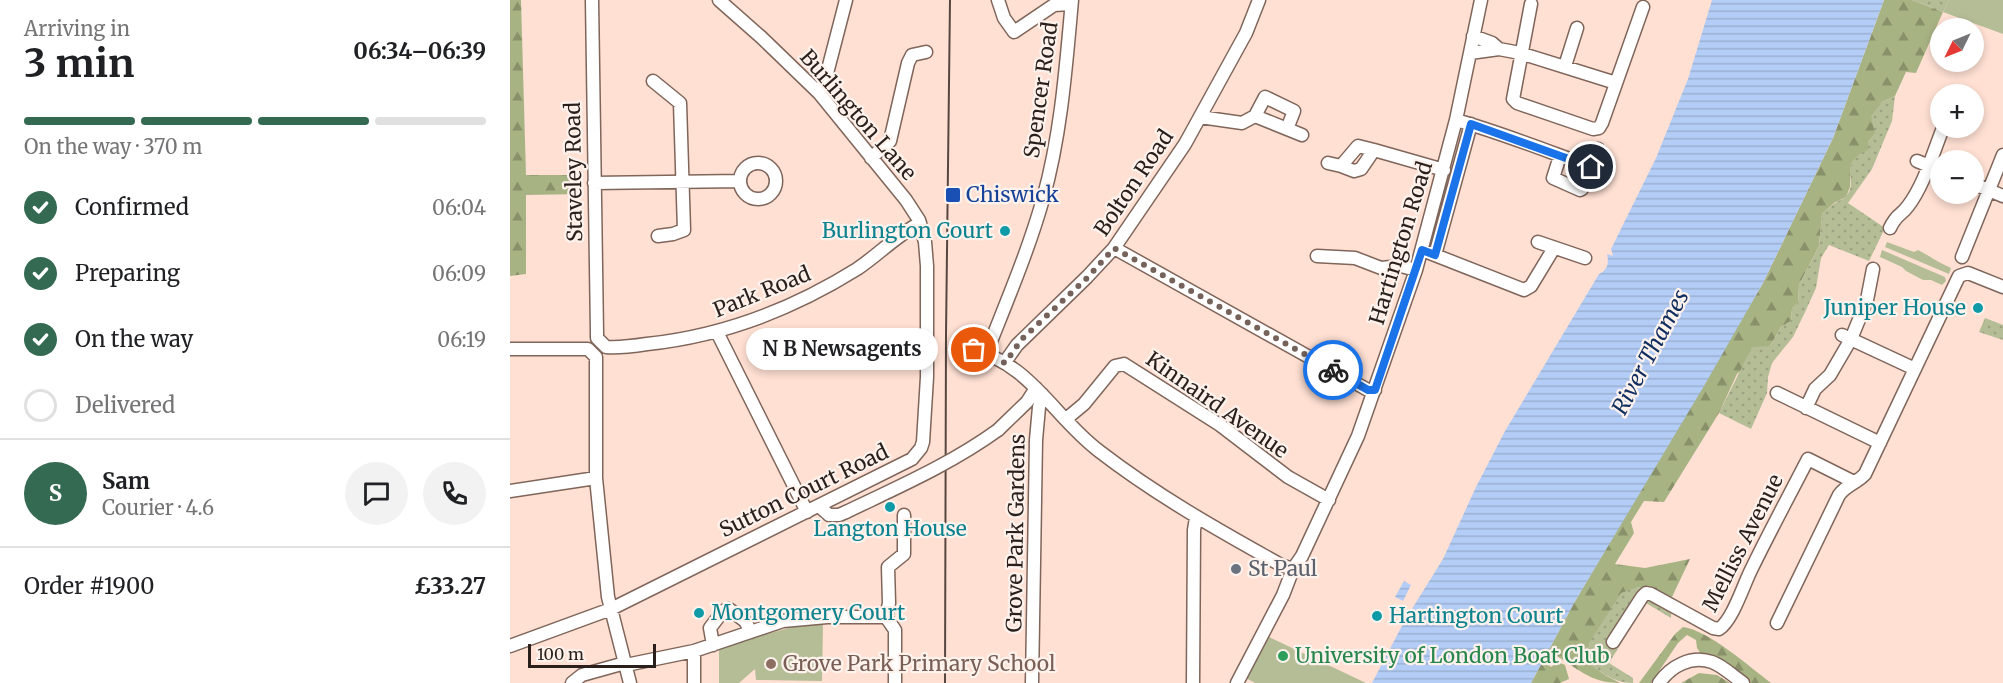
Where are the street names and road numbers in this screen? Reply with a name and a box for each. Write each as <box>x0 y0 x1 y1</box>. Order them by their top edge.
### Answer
street label: Spencer Road <box>1018 20 1063 160</box>
street label: Burlington Lane <box>794 44 923 186</box>
street label: Staveley Road <box>559 101 588 242</box>
street label: Bolton Road <box>1088 124 1179 241</box>
street label: Hartington Road <box>1363 158 1438 328</box>
street label: Park Road <box>709 260 815 323</box>
street label: Kinnaird Avenue <box>1141 345 1294 464</box>
street label: Grove Park Gardens <box>1000 433 1031 632</box>
street label: Sutton Court Road <box>715 438 893 543</box>
street label: Melliss Avenue <box>1696 470 1789 616</box>

